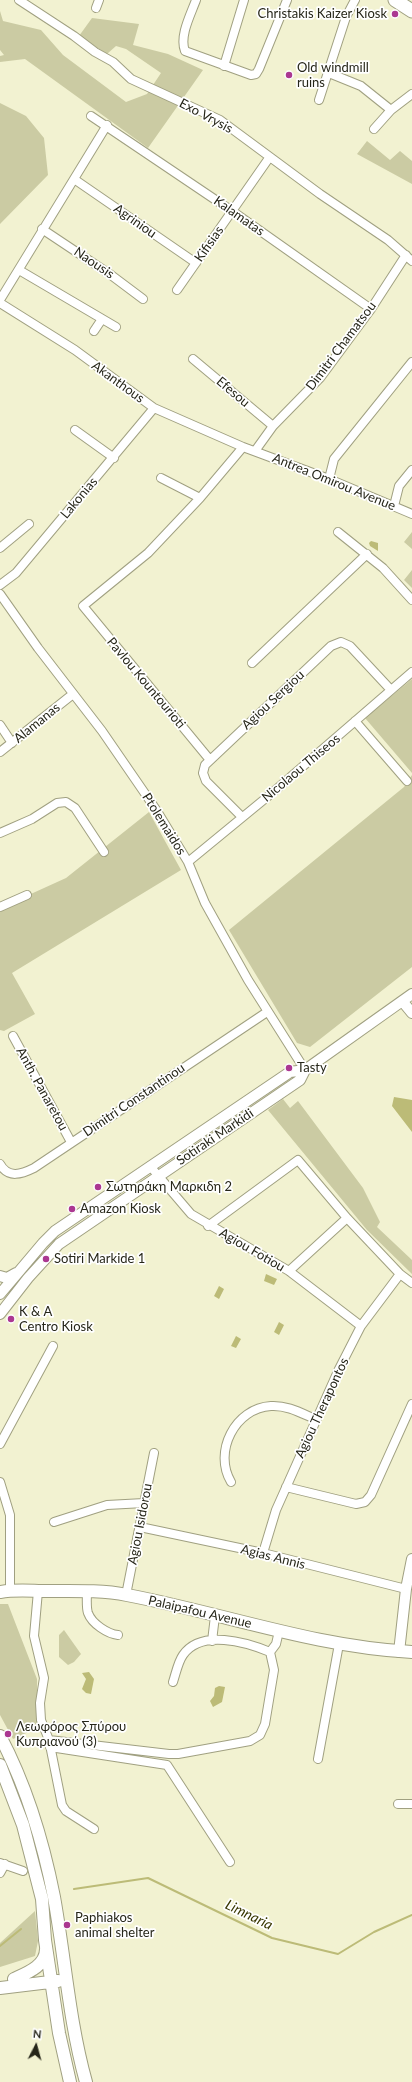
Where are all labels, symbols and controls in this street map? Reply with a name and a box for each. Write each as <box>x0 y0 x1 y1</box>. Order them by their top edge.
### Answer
place label: Christakis Kaizer Kiosk <box>258 6 387 22</box>
marker: Christakis Kaizer Kiosk <box>390 9 400 19</box>
place label: Old windmill ruins <box>297 60 369 91</box>
marker: Old windmill ruins <box>284 70 294 80</box>
street label: Exo Vrysis <box>177 95 235 137</box>
street label: Kalamatas <box>211 193 267 239</box>
street label: Agriniou <box>111 201 159 241</box>
street label: Kifisias <box>191 223 227 265</box>
street label: Naousis <box>71 244 117 282</box>
street label: Dimitri Chamatsou <box>303 299 379 393</box>
street label: Akanthous <box>89 358 147 406</box>
street label: Efesou <box>213 374 253 410</box>
street label: Antrea Omirou Avenue <box>270 450 398 514</box>
street label: Lakonias <box>57 474 101 522</box>
street label: Pavlou Kountourioti <box>103 634 189 732</box>
street label: Agiou Sergiou <box>239 667 307 733</box>
street label: Alamanas <box>11 700 63 746</box>
street label: Nicolaou Thiseos <box>259 731 343 805</box>
street label: Ptolemaidos <box>139 790 189 858</box>
street label: Anth. Panaretou <box>13 1045 71 1133</box>
street label: Dimitri Constantinou <box>80 1060 188 1140</box>
place label: Tasty <box>297 1060 327 1076</box>
marker: Tasty <box>284 1063 294 1073</box>
street label: Sotiraki Markidi <box>173 1105 257 1169</box>
place label: Σωτηράκη Μαρκιδη 2 <box>106 1179 232 1195</box>
marker: Σωτηράκη Μαρκιδη 2 <box>93 1182 103 1192</box>
place label: Amazon Kiosk <box>80 1201 161 1217</box>
marker: Amazon Kiosk <box>67 1204 77 1214</box>
street label: Agiou Fotiou <box>216 1225 288 1275</box>
place label: Sotiri Markide 1 <box>54 1251 145 1267</box>
marker: Sotiri Markide 1 <box>41 1254 51 1264</box>
place label: K & A Centro Kiosk <box>19 1304 93 1335</box>
marker: K & A Centro Kiosk <box>6 1314 16 1324</box>
street label: Agiou Therapontos <box>292 1355 352 1461</box>
street label: Agiou Isidorou <box>124 1482 156 1566</box>
street label: Agias Annis <box>239 1541 307 1573</box>
street label: Palaipafou Avenue <box>147 1593 253 1631</box>
place label: Λεωφόρος Σπύρου Κυπριανού (3) <box>16 1719 126 1750</box>
marker: Λεωφόρος Σπύρου Κυπριανού (3) <box>3 1729 13 1739</box>
water label: Limnaria <box>223 1896 275 1934</box>
place label: Paphiakos animal shelter <box>75 1910 154 1941</box>
marker: Paphiakos animal shelter <box>62 1920 72 1930</box>
north arrow <box>16 2026 56 2066</box>
text: N <box>32 2027 42 2040</box>

